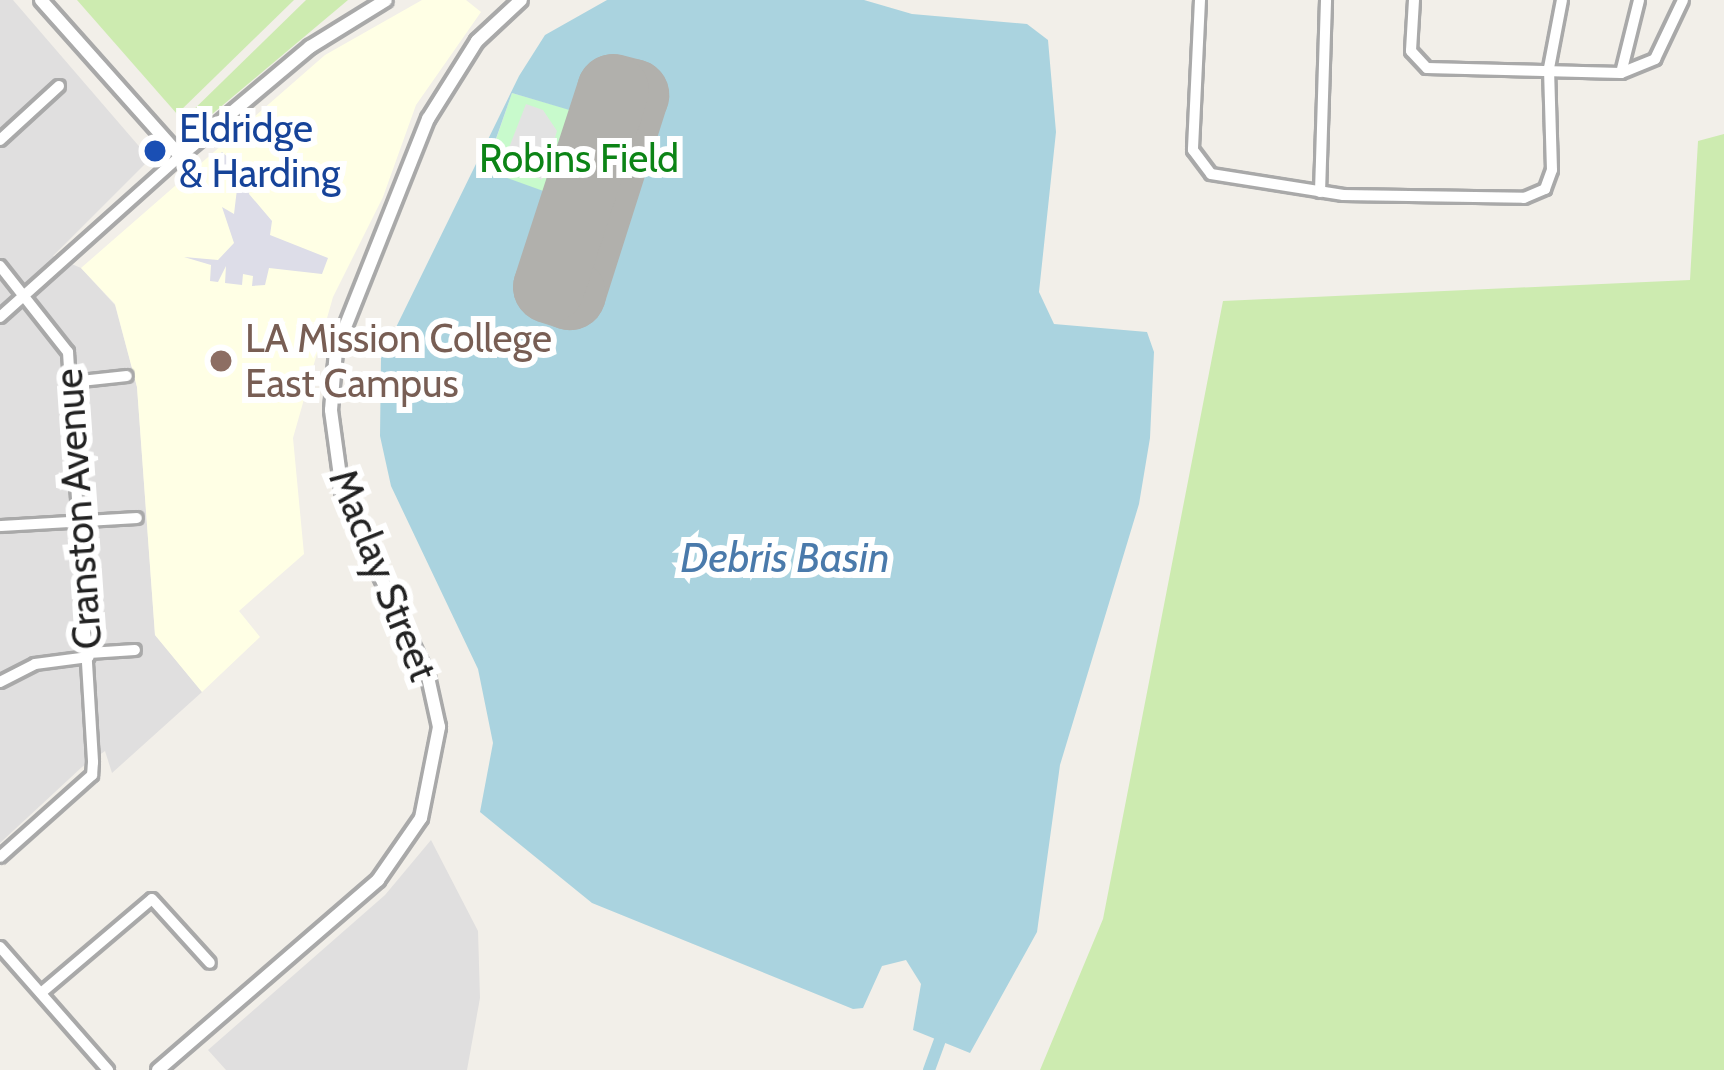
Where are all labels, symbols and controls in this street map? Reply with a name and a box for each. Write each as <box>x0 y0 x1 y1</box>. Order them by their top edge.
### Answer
place label: Eldridge & Harding <box>179 106 340 197</box>
park label: Robins Field <box>479 135 679 181</box>
marker: Eldridge & Harding <box>142 138 168 164</box>
place label: LA Mission College East Campus <box>245 316 552 407</box>
marker: LA Mission College East Campus <box>208 348 234 374</box>
street label: Cranston Avenue <box>45 367 111 651</box>
street label: Maclay Street <box>319 463 447 687</box>
water label: Debris Basin <box>680 532 890 582</box>

